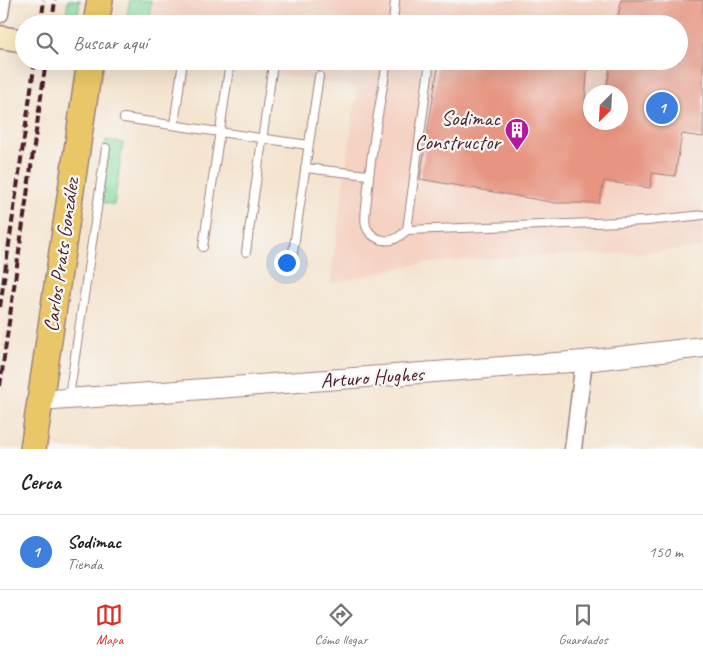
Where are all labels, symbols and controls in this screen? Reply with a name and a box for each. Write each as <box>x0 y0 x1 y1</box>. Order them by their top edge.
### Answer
search box <box>15 15 688 70</box>
icon: search <box>33 29 61 57</box>
text: Buscar aquí <box>73 31 147 55</box>
north arrow <box>583 85 628 130</box>
pin: 1 <box>646 89 678 127</box>
place label: Sodimac Constructor <box>414 105 502 155</box>
building icon: Sodimac Constructor <box>504 117 530 151</box>
street label: Carlos Prats González <box>37 174 85 334</box>
your location <box>274 250 300 276</box>
street label: Arturo Hughes <box>320 360 426 394</box>
text: Cerca <box>20 469 61 495</box>
text: Sodimac <box>67 530 121 554</box>
text: 1 <box>32 542 40 562</box>
text: 150 m <box>649 542 683 562</box>
text: Tienda <box>67 554 103 574</box>
tab: Mapa <box>95 601 123 648</box>
tab: Cómo llegar <box>314 601 367 648</box>
tab: Guardados <box>558 601 608 648</box>

